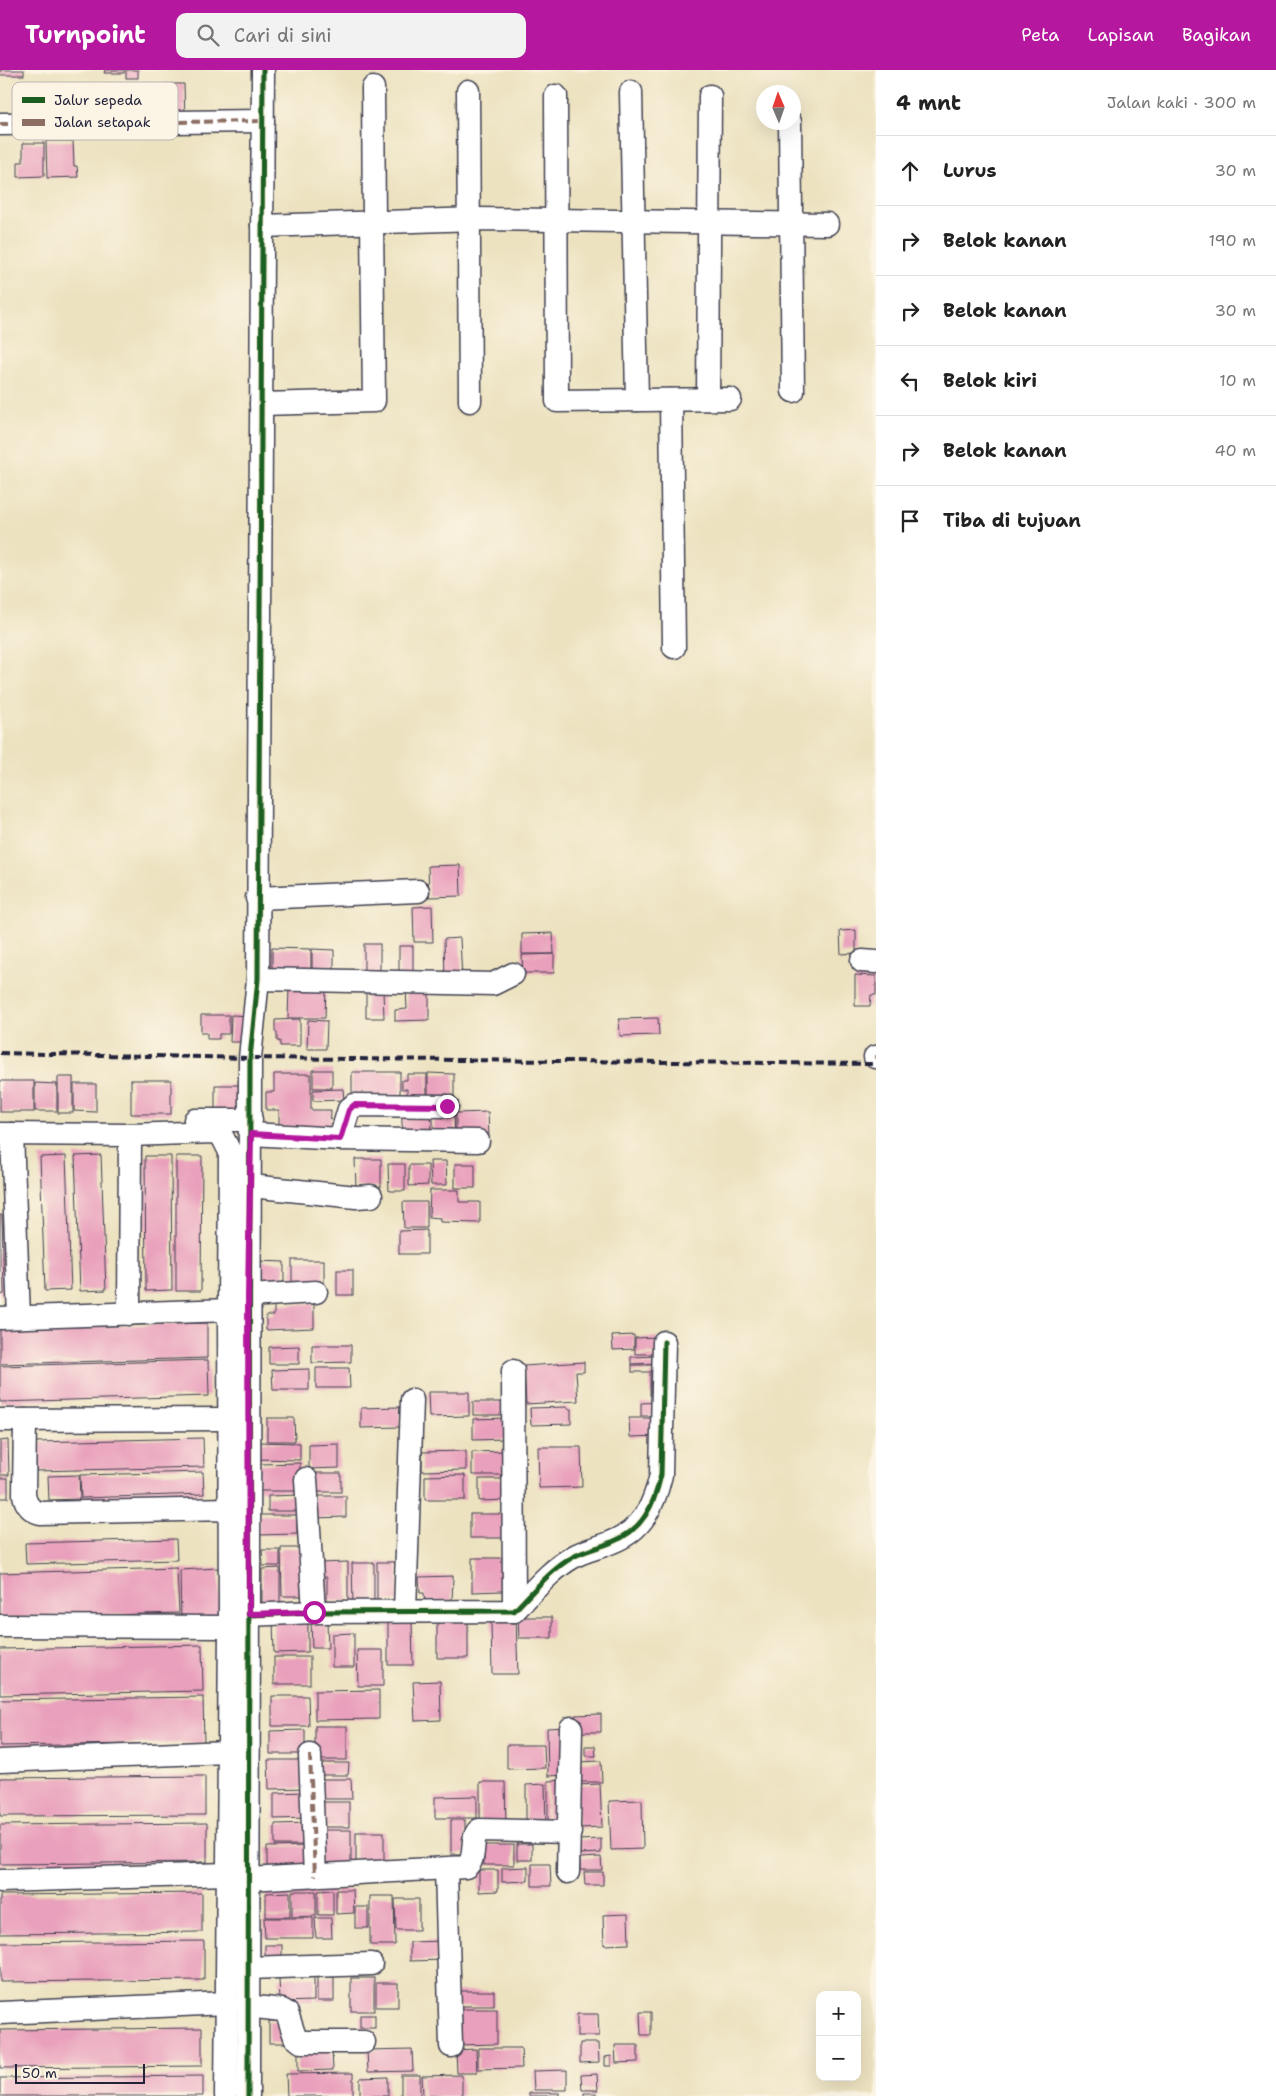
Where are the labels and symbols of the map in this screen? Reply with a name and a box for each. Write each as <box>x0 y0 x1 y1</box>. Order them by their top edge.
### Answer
legend <box>12 82 178 140</box>
north arrow <box>756 85 801 130</box>
text: Jalur sepeda <box>54 91 142 109</box>
text: Jalan setapak <box>54 113 151 131</box>
route end <box>436 1095 459 1118</box>
route start <box>303 1601 326 1624</box>
scale bar <box>15 2061 145 2084</box>

